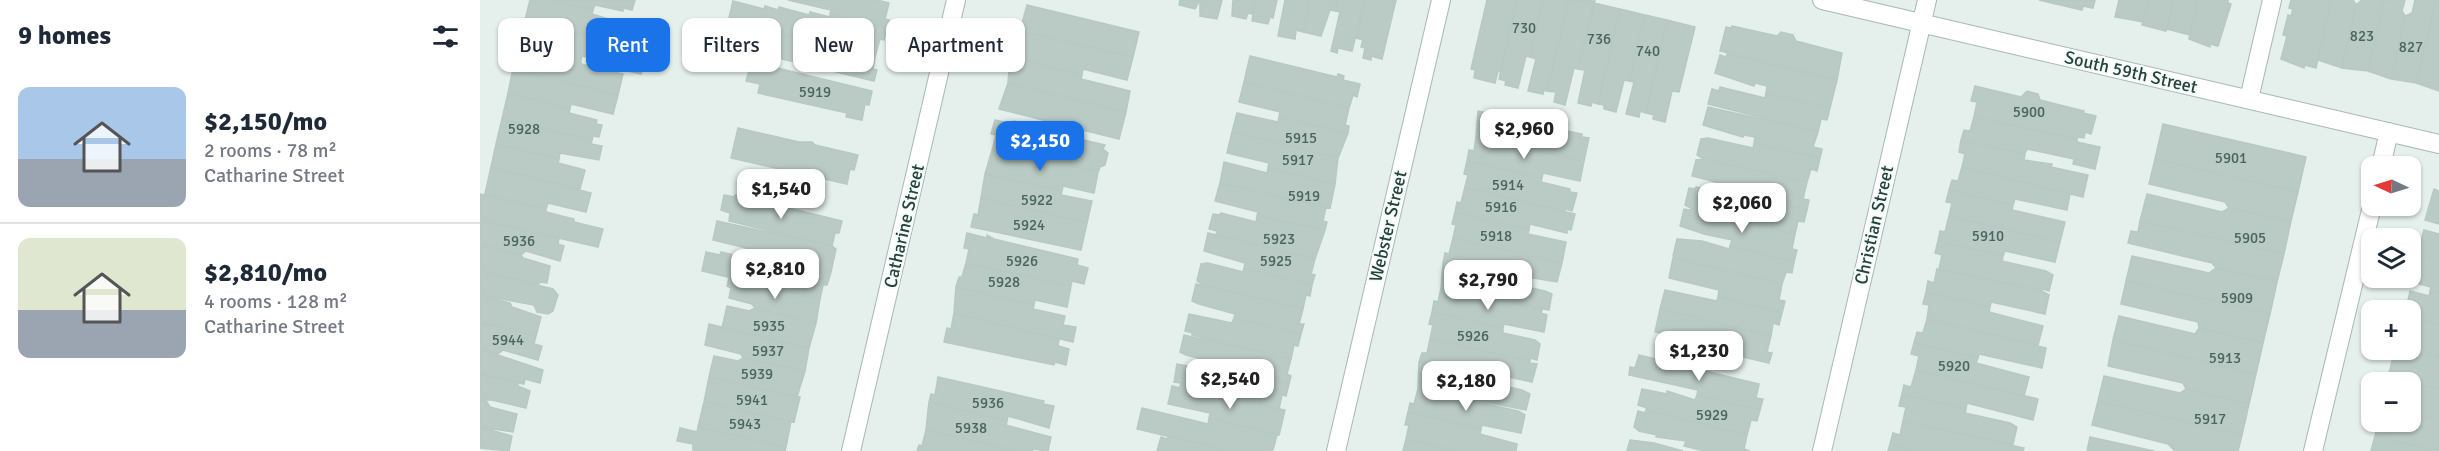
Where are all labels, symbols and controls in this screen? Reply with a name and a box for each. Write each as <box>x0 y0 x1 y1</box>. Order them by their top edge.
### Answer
chip: Buy <box>498 18 574 72</box>
chip: Rent <box>586 18 670 72</box>
chip: Filters <box>682 18 781 72</box>
chip: New <box>793 18 874 72</box>
chip: Apartment <box>886 18 1025 72</box>
house number: 730 <box>1512 19 1536 37</box>
text: 9 homes <box>18 20 111 52</box>
icon: filters <box>429 20 462 53</box>
house number: 823 <box>2350 27 2374 45</box>
house number: 736 <box>1587 30 1611 48</box>
house number: 827 <box>2399 38 2423 56</box>
house number: 740 <box>1636 42 1660 60</box>
street label: South 59th Street <box>2062 46 2200 98</box>
house number: 5919 <box>799 83 831 101</box>
house number: 5900 <box>2013 103 2045 121</box>
text: $2,150/mo <box>204 106 327 138</box>
pin: $2,960 <box>1475 109 1573 160</box>
icon: home <box>66 111 138 183</box>
text: $2,960 <box>1494 116 1554 141</box>
house number: 5928 <box>508 120 540 138</box>
pin: $2,150 <box>991 121 1089 172</box>
text: $2,150 <box>1010 128 1070 153</box>
house number: 5915 <box>1285 129 1317 147</box>
text: 2 rooms · 78 m² <box>204 138 337 163</box>
house number: 5901 <box>2215 149 2247 167</box>
house number: 5917 <box>1282 151 1314 169</box>
north arrow <box>2361 156 2421 216</box>
map controls <box>2361 156 2421 432</box>
street label: Catharine Street <box>879 162 929 290</box>
text: Catharine Street <box>204 163 344 188</box>
street label: Christian Street <box>1850 163 1898 287</box>
street label: Webster Street <box>1365 168 1411 284</box>
pin: $1,540 <box>732 169 830 220</box>
text: $1,540 <box>751 176 811 201</box>
house number: 5914 <box>1492 176 1524 194</box>
pin: $2,060 <box>1693 183 1791 234</box>
house number: 5919 <box>1288 187 1320 205</box>
text: $2,060 <box>1712 190 1772 215</box>
house number: 5922 <box>1021 191 1053 209</box>
house number: 5916 <box>1485 198 1517 216</box>
house number: 5924 <box>1013 216 1045 234</box>
house number: 5918 <box>1480 227 1512 245</box>
house number: 5910 <box>1972 227 2004 245</box>
button: layers <box>2361 228 2421 288</box>
house number: 5905 <box>2234 229 2266 247</box>
house number: 5923 <box>1263 230 1295 248</box>
house number: 5936 <box>503 232 535 250</box>
pin: $2,810 <box>726 249 824 300</box>
house number: 5926 <box>1006 252 1038 270</box>
house number: 5925 <box>1260 252 1292 270</box>
text: $2,810 <box>745 256 805 281</box>
text: $2,810/mo <box>204 257 327 289</box>
pin: $2,790 <box>1439 260 1537 311</box>
icon: home <box>66 262 138 334</box>
text: $2,790 <box>1458 267 1518 292</box>
house number: 5928 <box>988 273 1020 291</box>
text: 4 rooms · 128 m² <box>204 289 348 314</box>
house number: 5909 <box>2221 289 2253 307</box>
button: + <box>2361 300 2421 360</box>
text: Catharine Street <box>204 314 344 339</box>
house number: 5935 <box>753 317 785 335</box>
house number: 5926 <box>1457 327 1489 345</box>
house number: 5944 <box>492 331 524 349</box>
pin: $1,230 <box>1650 331 1748 382</box>
text: $1,230 <box>1669 338 1729 363</box>
house number: 5937 <box>752 342 784 360</box>
house number: 5913 <box>2209 349 2241 367</box>
house number: 5920 <box>1938 357 1970 375</box>
pin: $2,540 <box>1181 359 1279 410</box>
pin: $2,180 <box>1417 361 1515 412</box>
house number: 5939 <box>741 365 773 383</box>
text: $2,540 <box>1200 366 1260 391</box>
text: $2,180 <box>1436 368 1496 393</box>
button: − <box>2361 372 2421 432</box>
house number: 5941 <box>736 391 768 409</box>
house number: 5936 <box>972 394 1004 412</box>
house number: 5929 <box>1696 406 1728 424</box>
house number: 5917 <box>2194 410 2226 428</box>
house number: 5943 <box>729 415 761 433</box>
house number: 5938 <box>955 419 987 437</box>

